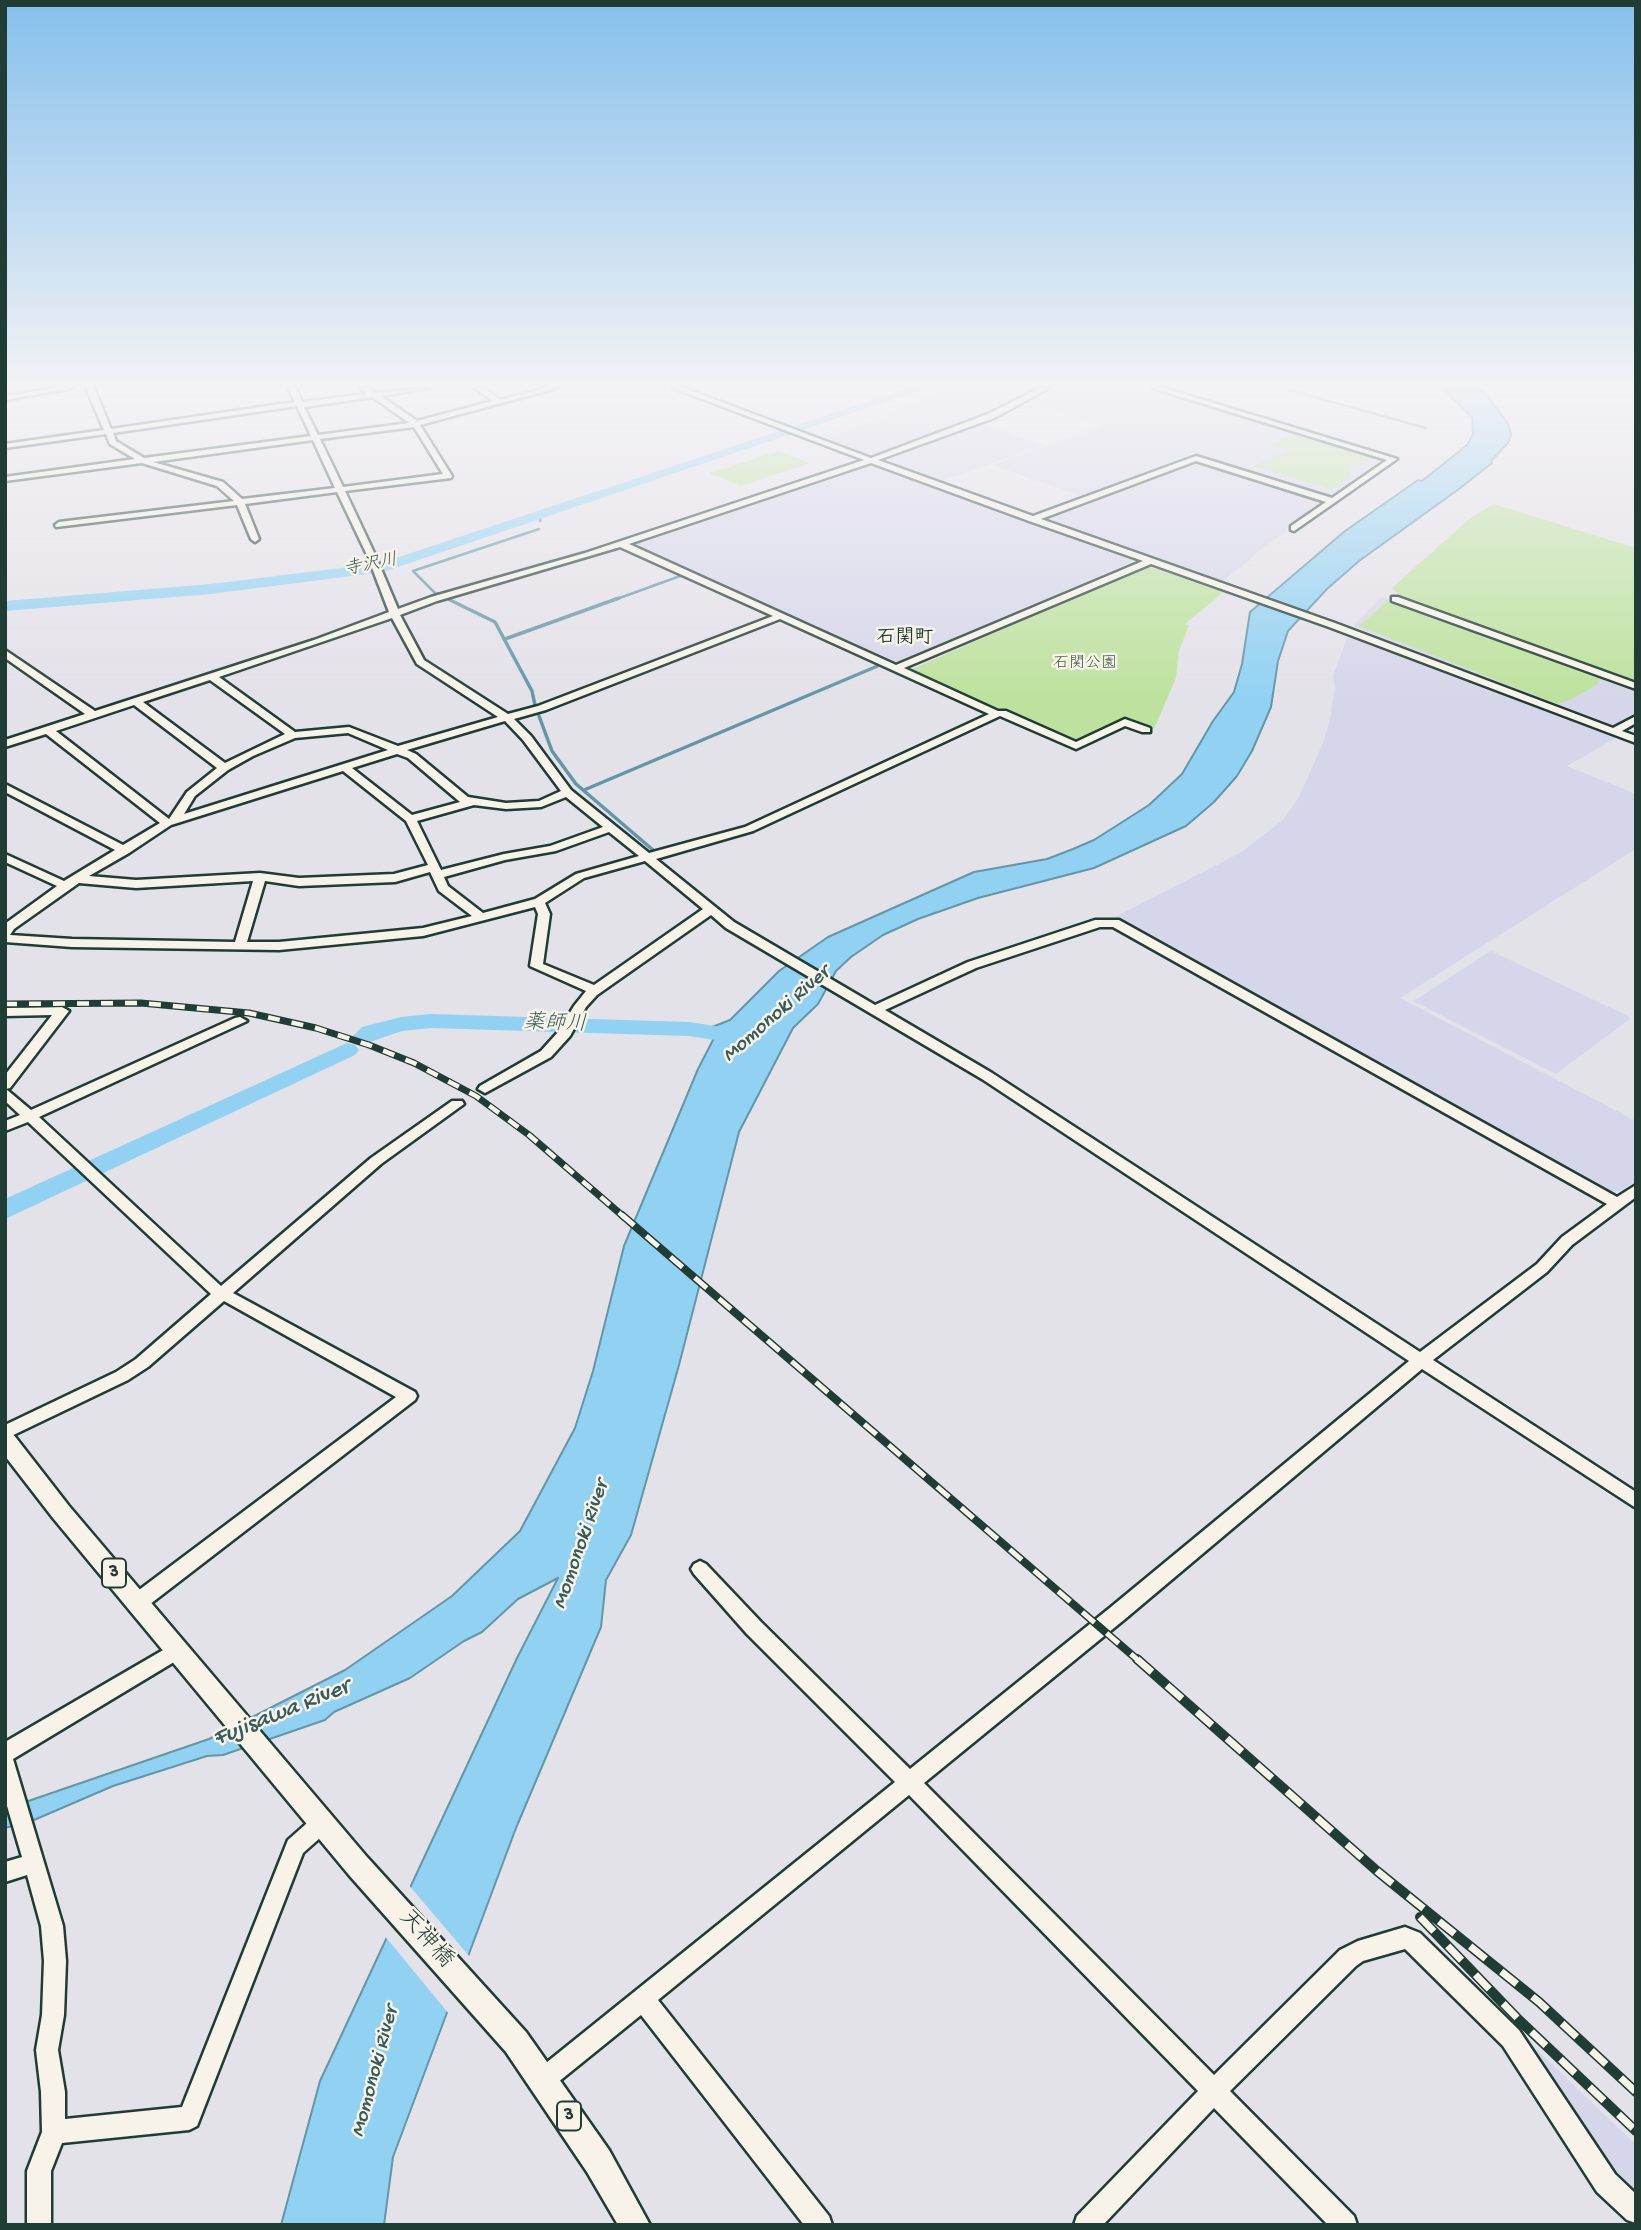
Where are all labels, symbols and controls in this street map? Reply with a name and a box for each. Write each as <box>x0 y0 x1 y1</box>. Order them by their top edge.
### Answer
water label: 寺沢川 <box>342 550 400 582</box>
district label: 石関町 <box>877 628 933 650</box>
park label: 石関公園 <box>1053 655 1117 675</box>
water label: Momonoki River <box>718 961 836 1069</box>
water label: 薬師川 <box>523 1011 587 1039</box>
water label: Momonoki River <box>548 1477 616 1613</box>
road number: 3 <box>102 1558 126 1588</box>
water label: Fujisawa River <box>210 1674 354 1754</box>
street label: 天神橋 <box>392 1905 458 1975</box>
water label: Momonoki River <box>346 2004 406 2140</box>
road number: 3 <box>557 2102 581 2130</box>

